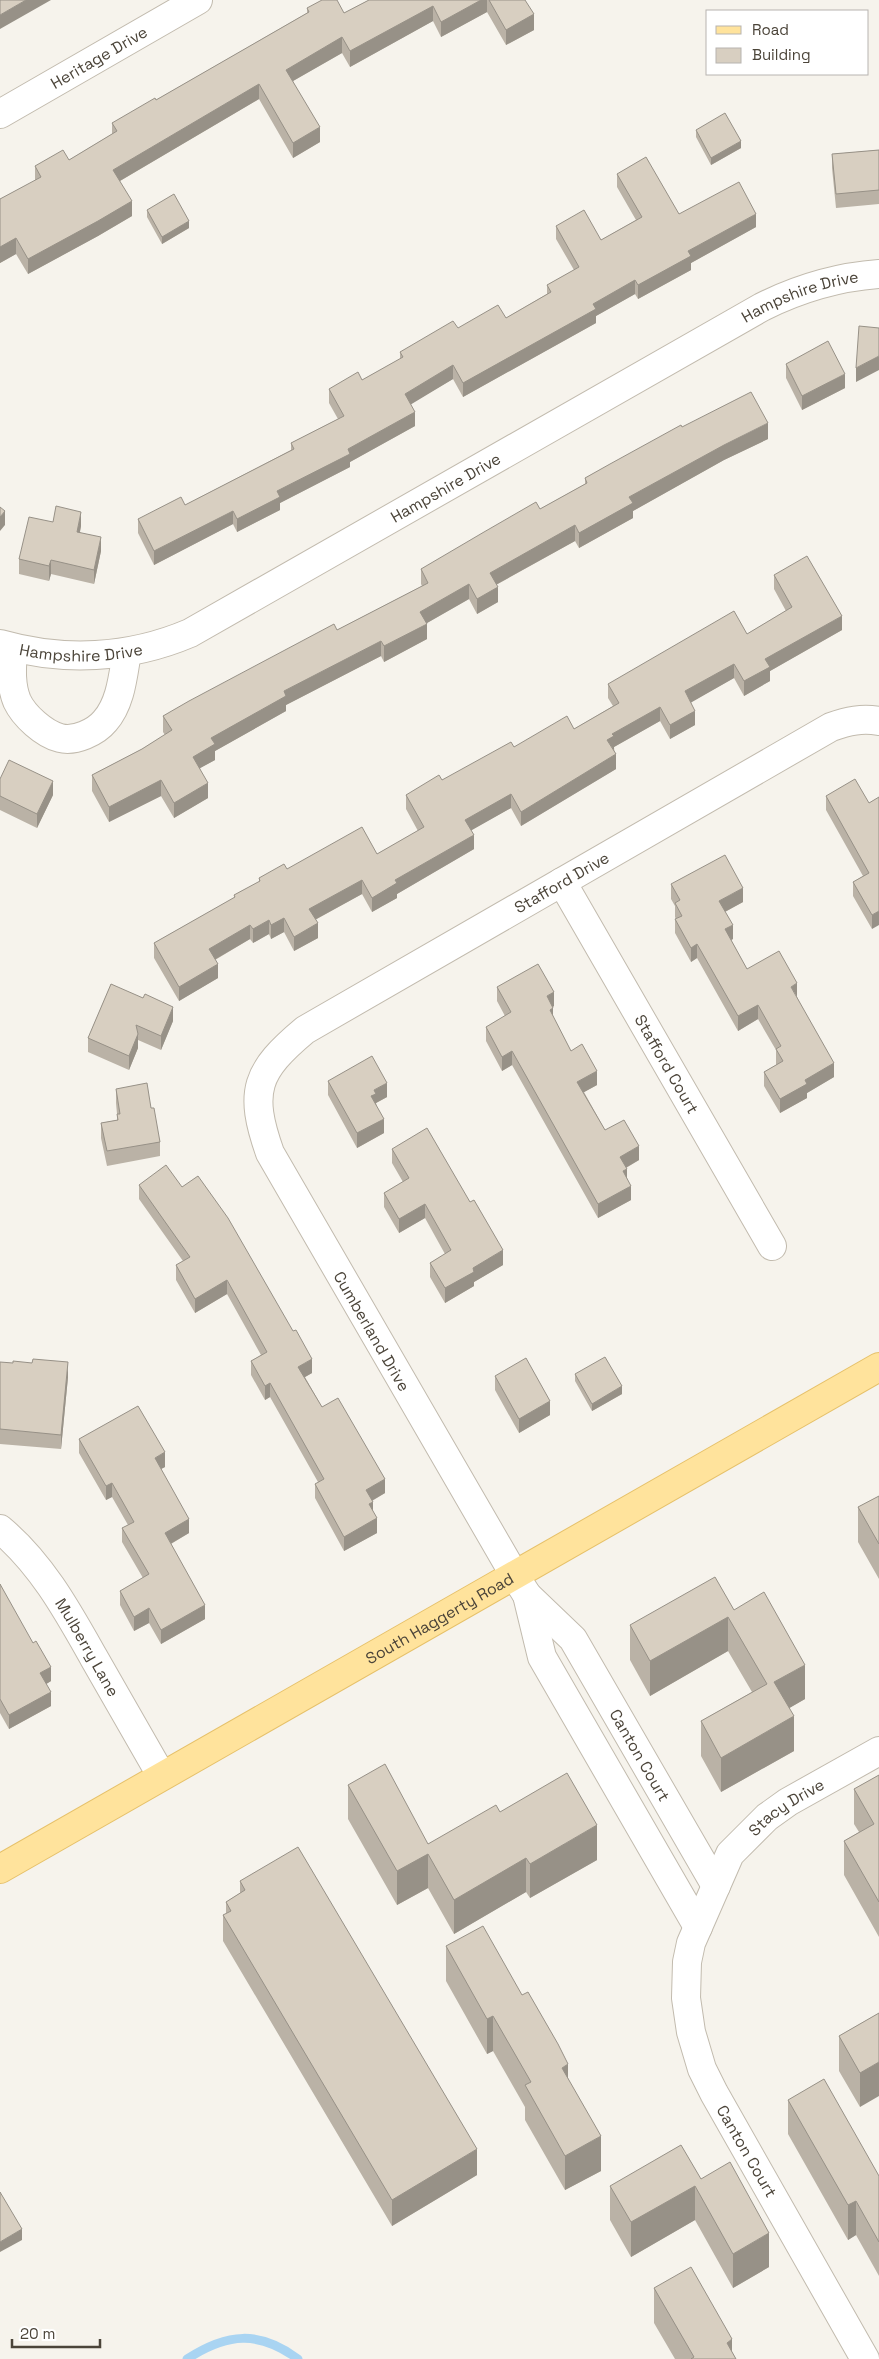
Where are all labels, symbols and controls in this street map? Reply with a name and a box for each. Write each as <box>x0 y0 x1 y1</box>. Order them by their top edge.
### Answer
legend <box>706 10 869 75</box>
text: Road <box>752 20 789 39</box>
street label: Heritage Drive <box>47 21 151 94</box>
text: Building <box>752 45 811 64</box>
street label: Hampshire Drive <box>738 266 860 328</box>
street label: Hampshire Drive <box>387 448 505 528</box>
street label: Hampshire Drive <box>17 639 145 666</box>
street label: Stafford Drive <box>511 847 613 918</box>
street label: Stafford Court <box>630 1011 703 1118</box>
street label: Cumberland Drive <box>329 1267 414 1395</box>
street label: South Haggerty Road <box>362 1568 517 1669</box>
street label: Mulberry Lane <box>50 1594 124 1701</box>
street label: Canton Court <box>605 1705 674 1805</box>
street label: Stacy Drive <box>744 1774 828 1841</box>
street label: Canton Court <box>712 2101 781 2201</box>
scale bar <box>12 2316 100 2348</box>
text: 20 m <box>20 2324 55 2343</box>

